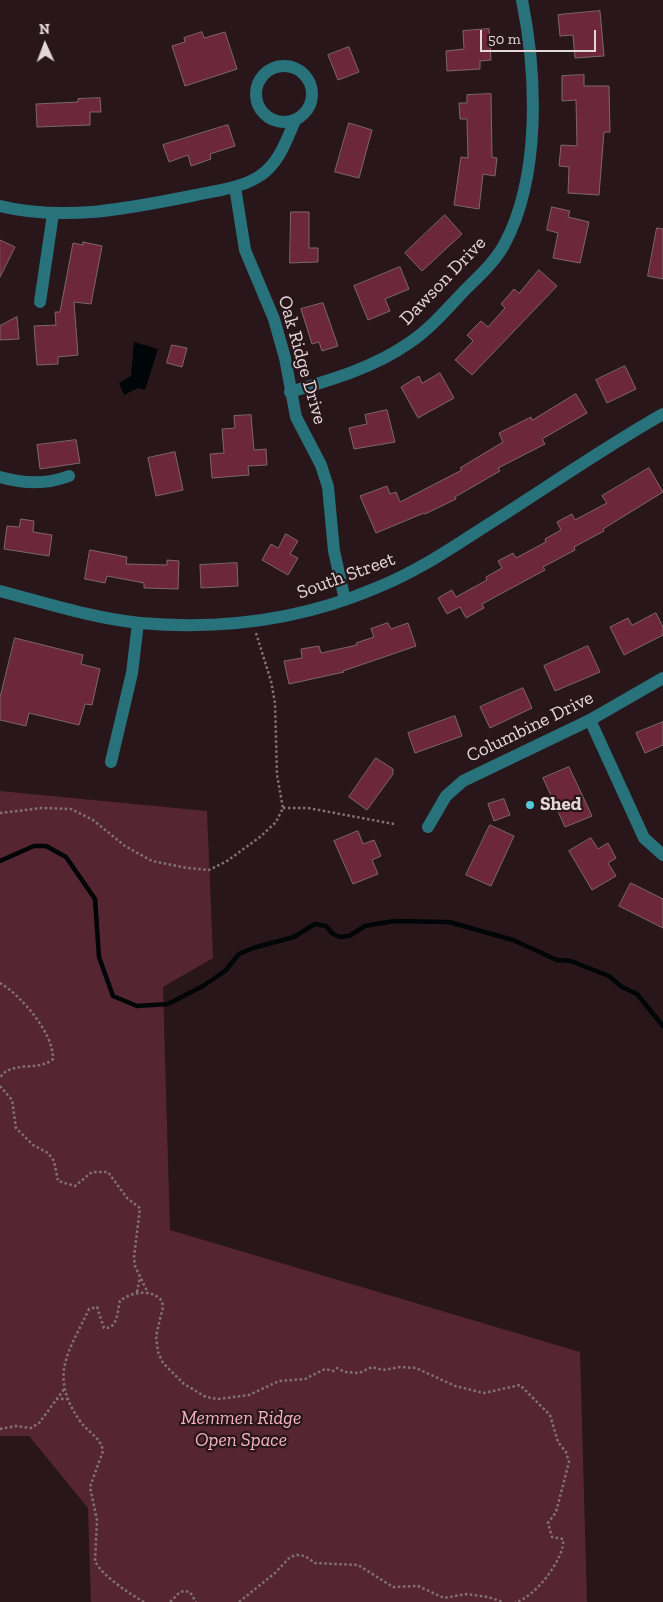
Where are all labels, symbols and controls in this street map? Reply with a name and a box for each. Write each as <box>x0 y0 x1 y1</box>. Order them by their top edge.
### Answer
north arrow <box>20 20 70 70</box>
scale bar <box>483 20 599 52</box>
text: N <box>39 21 50 38</box>
text: 50 m <box>488 30 521 48</box>
street label: Dawson Drive <box>395 232 491 330</box>
street label: Oak Ridge Drive <box>273 293 331 427</box>
street label: South Street <box>294 548 398 604</box>
street label: Columbine Drive <box>463 686 597 768</box>
place label: Shed <box>540 794 582 816</box>
marker: Shed <box>524 799 536 811</box>
park label: Memmen Ridge Open Space <box>181 1408 301 1452</box>

